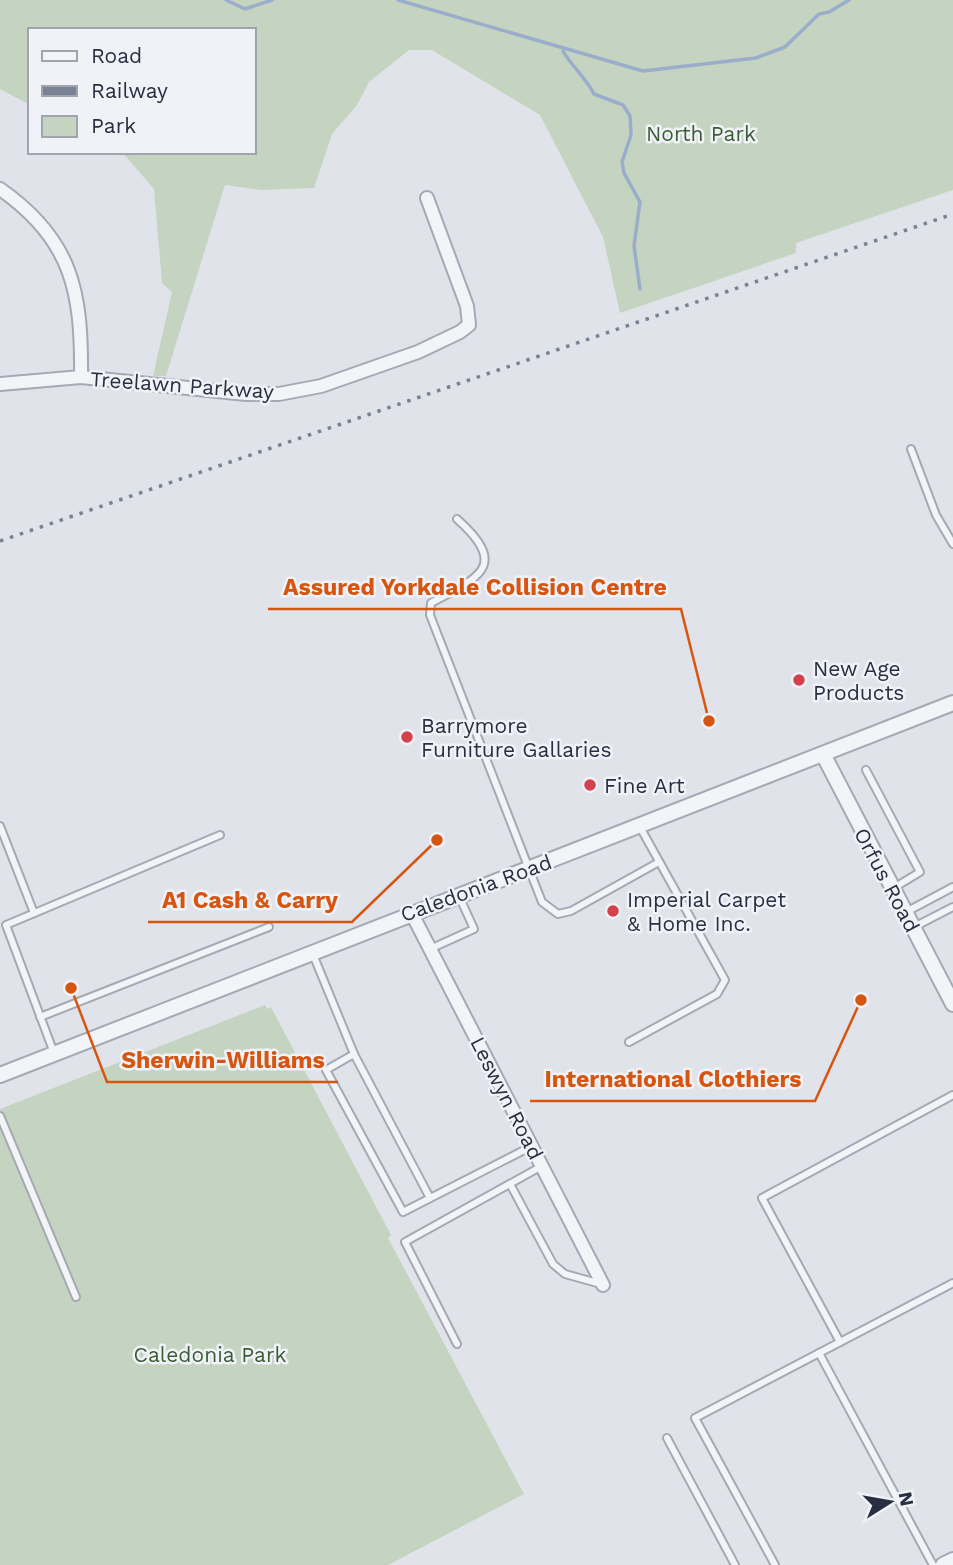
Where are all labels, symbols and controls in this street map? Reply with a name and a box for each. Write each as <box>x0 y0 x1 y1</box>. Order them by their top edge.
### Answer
legend <box>28 28 256 154</box>
text: Road <box>91 43 142 68</box>
text: Railway <box>91 78 168 103</box>
text: Park <box>91 113 136 138</box>
park label: North Park <box>646 121 756 146</box>
street label: Treelawn Parkway <box>89 366 275 404</box>
callout: Assured Yorkdale Collision Centre <box>268 565 681 609</box>
text: Assured Yorkdale Collision Centre <box>283 574 667 601</box>
place label: New Age Products <box>813 656 904 705</box>
marker: New Age Products <box>791 672 807 688</box>
place label: Barrymore Furniture Gallaries <box>421 713 611 762</box>
marker: Barrymore Furniture Gallaries <box>399 729 415 745</box>
place label: Fine Art <box>604 773 685 798</box>
marker: Fine Art <box>582 777 598 793</box>
street label: Orfus Road <box>849 823 925 937</box>
street label: Caledonia Road <box>397 849 555 927</box>
callout: A1 Cash & Carry <box>148 878 352 922</box>
text: A1 Cash & Carry <box>162 887 338 914</box>
place label: Imperial Carpet & Home Inc. <box>627 887 786 936</box>
marker: Imperial Carpet & Home Inc. <box>605 903 621 919</box>
street label: Leswyn Road <box>465 1032 549 1164</box>
callout: Sherwin-Williams <box>107 1038 338 1082</box>
text: Sherwin-Williams <box>121 1047 325 1074</box>
callout: International Clothiers <box>530 1057 815 1101</box>
text: International Clothiers <box>544 1066 802 1093</box>
park label: Caledonia Park <box>134 1342 287 1367</box>
north arrow <box>855 1467 925 1537</box>
text: N <box>894 1490 919 1508</box>

